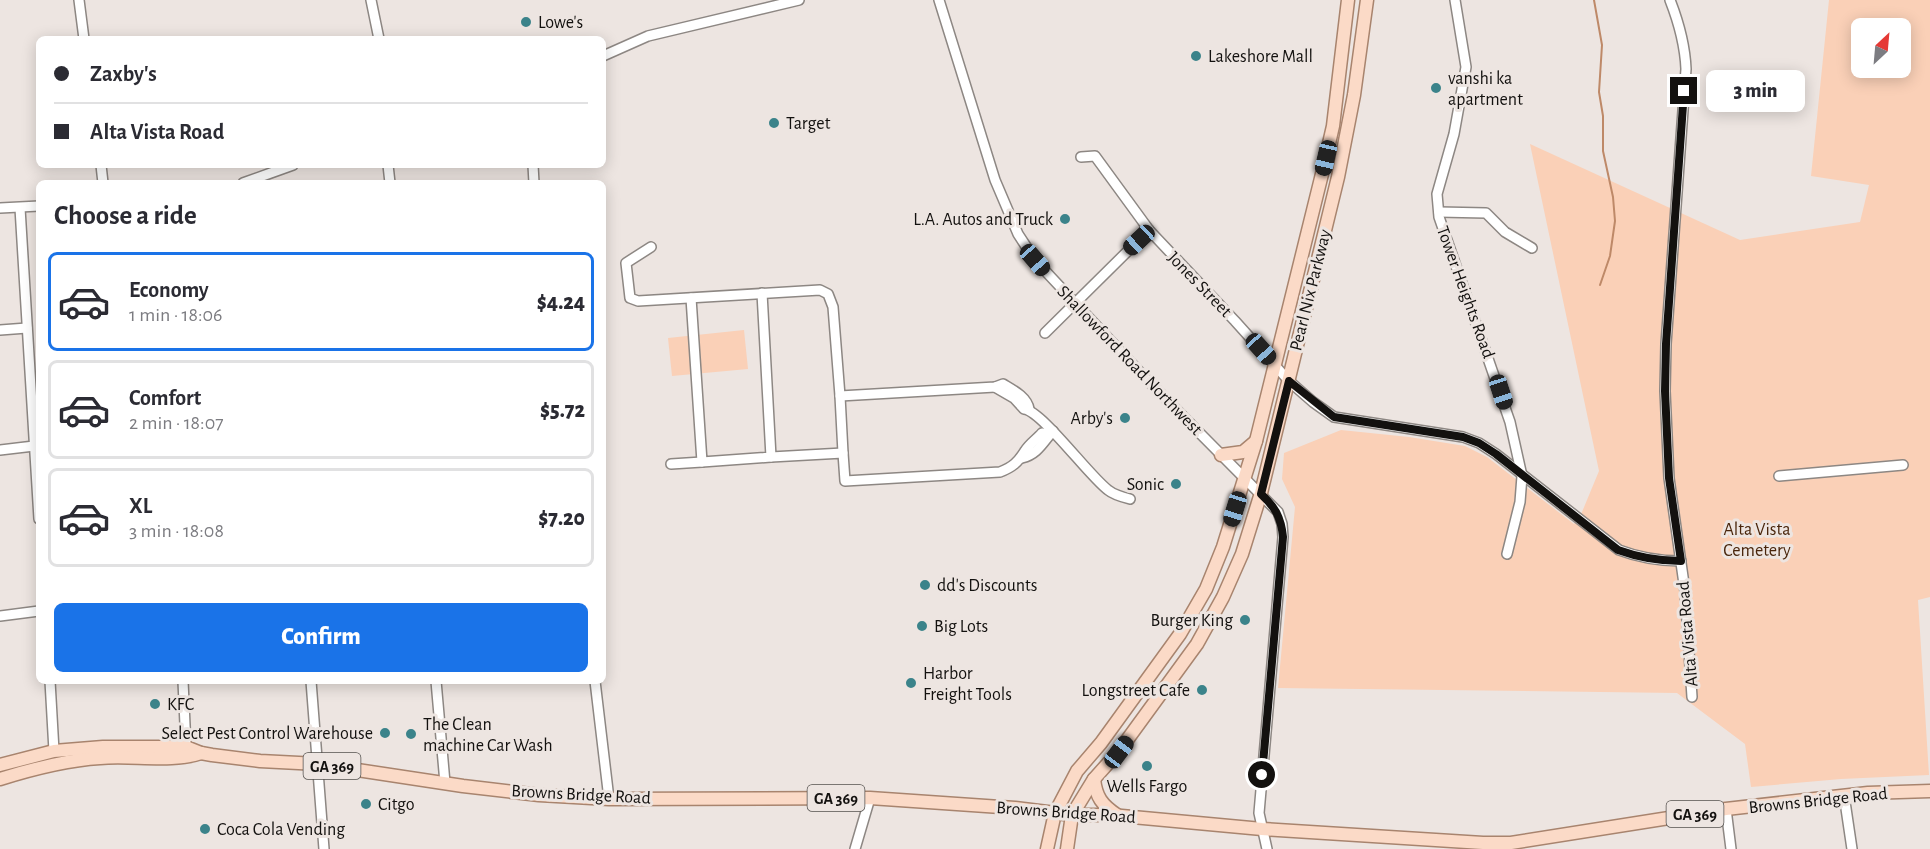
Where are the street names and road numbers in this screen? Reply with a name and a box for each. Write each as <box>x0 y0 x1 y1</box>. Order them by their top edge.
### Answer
street label: Tower Heights Road <box>1433 224 1497 361</box>
street label: Pearl Nix Parkway <box>1287 227 1335 353</box>
street label: Jones Street <box>1164 248 1235 321</box>
street label: Shallowford Road Northwest <box>1053 283 1205 439</box>
street label: Alta Vista Road <box>1674 580 1702 687</box>
road number: GA 369 <box>304 753 360 779</box>
street label: Browns Bridge Road <box>511 782 651 808</box>
road number: GA 369 <box>808 785 864 811</box>
street label: Browns Bridge Road <box>1748 785 1889 817</box>
street label: Browns Bridge Road <box>996 799 1136 827</box>
road number: GA 369 <box>1666 801 1724 827</box>

